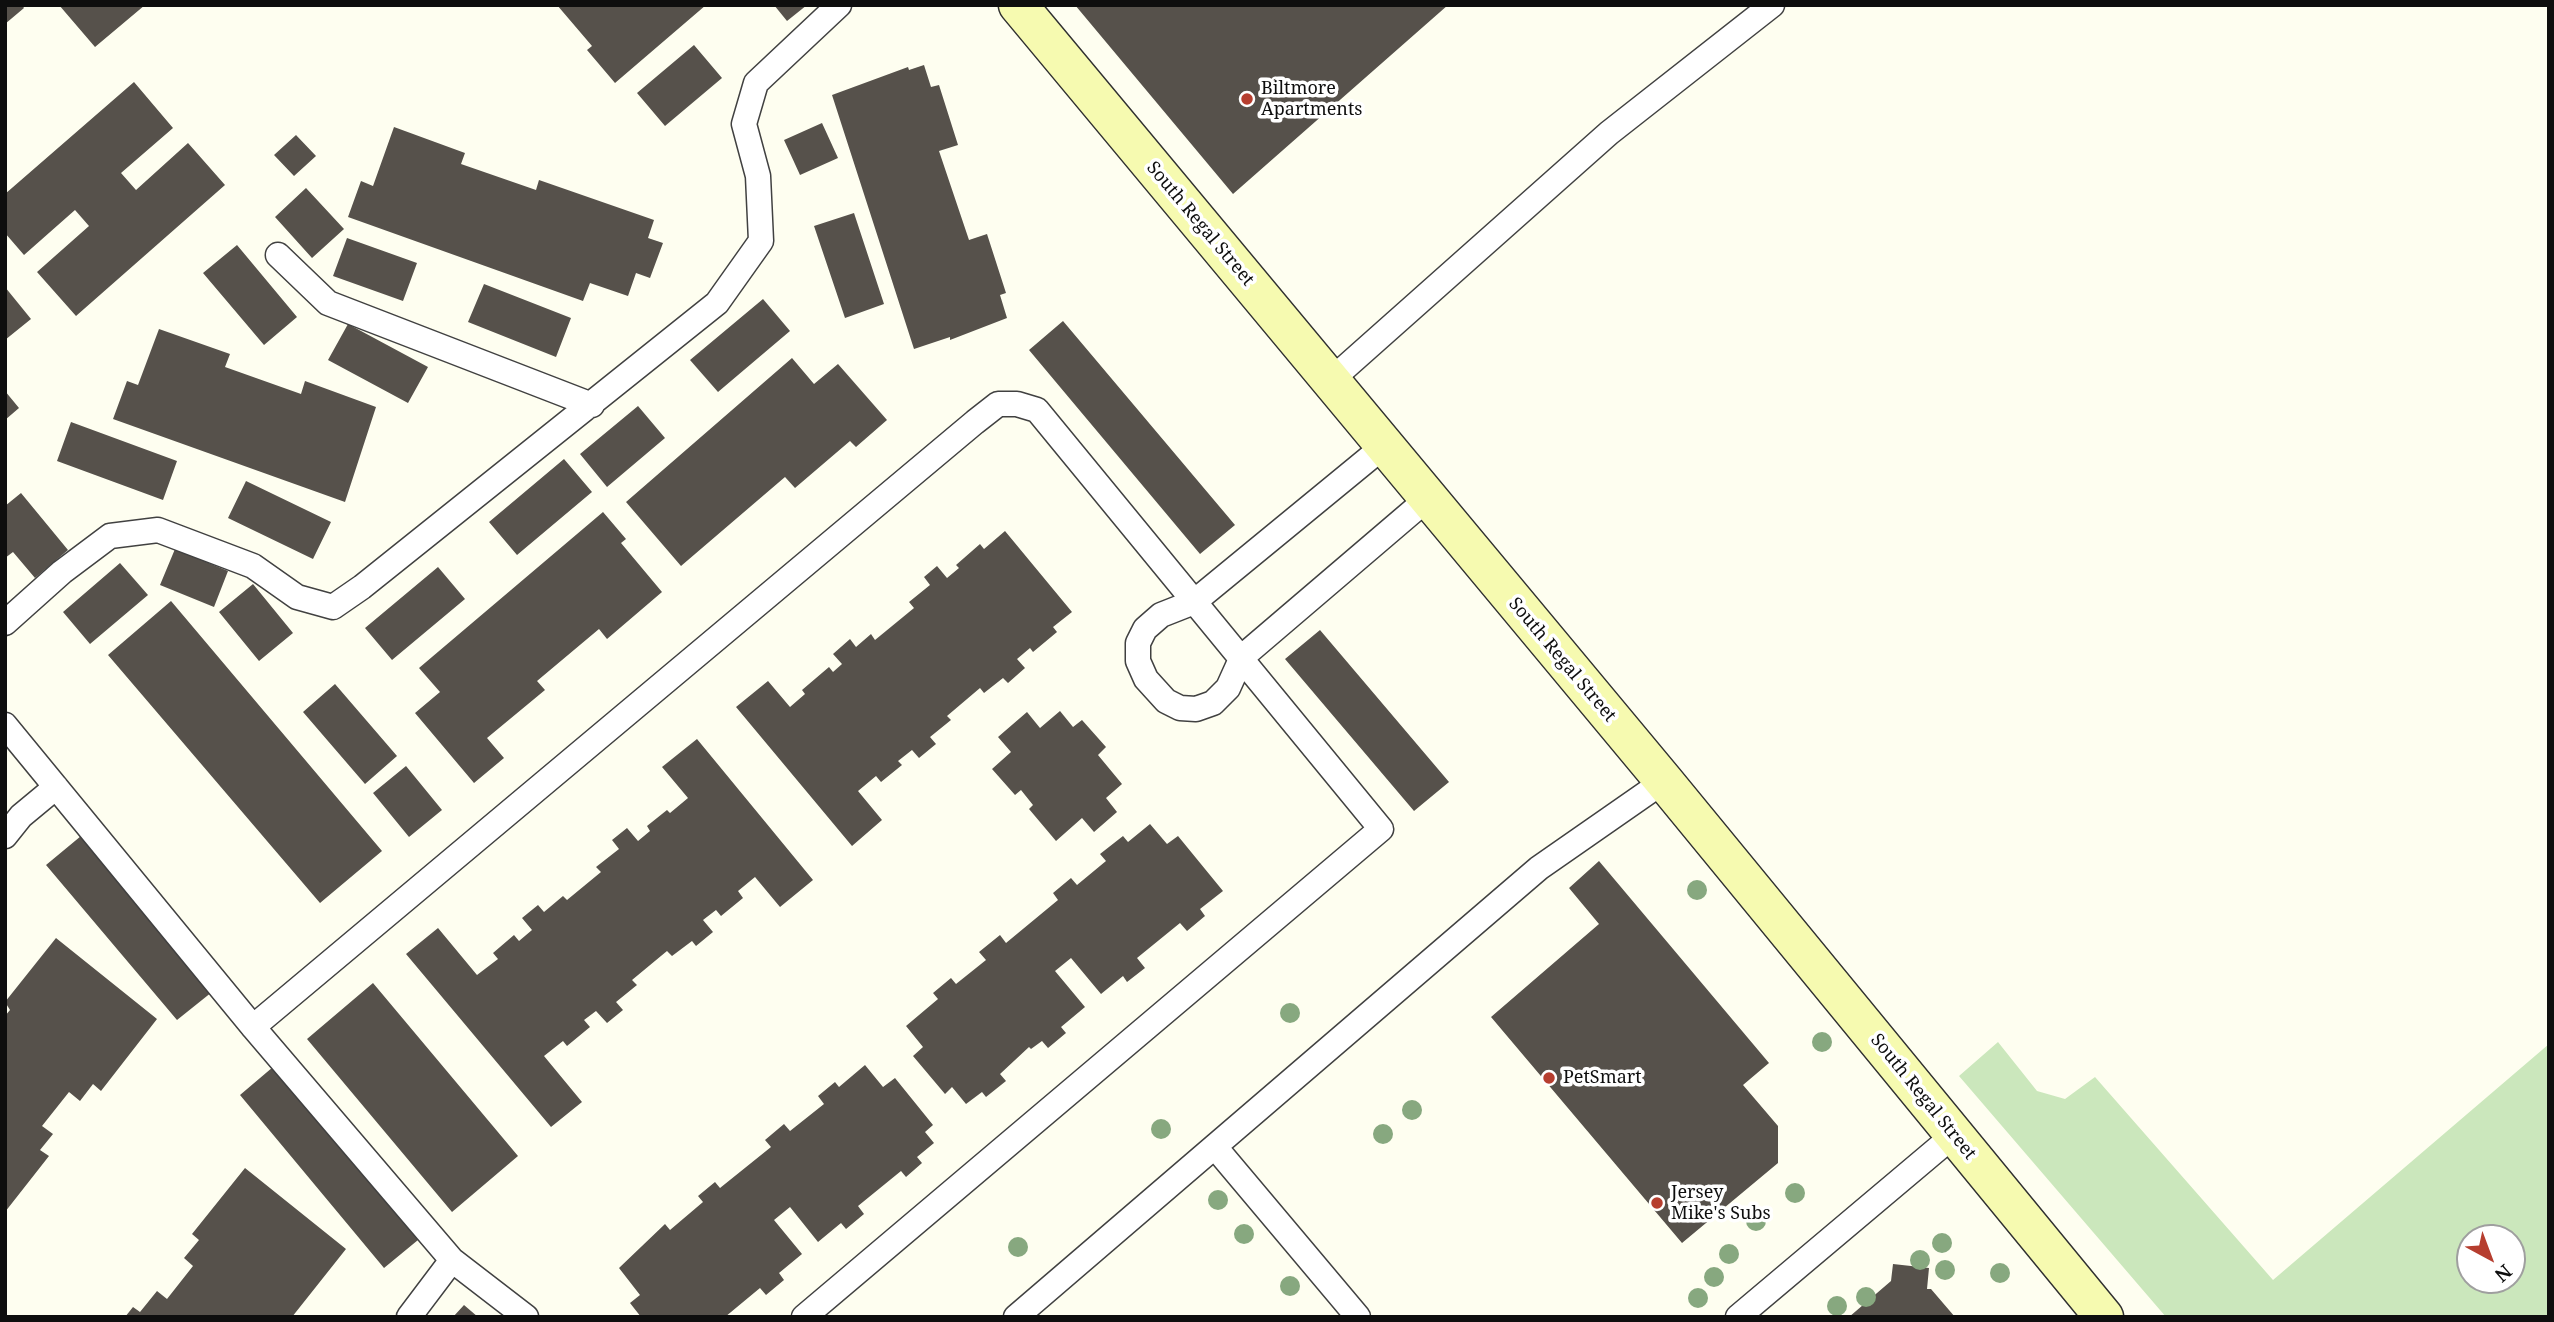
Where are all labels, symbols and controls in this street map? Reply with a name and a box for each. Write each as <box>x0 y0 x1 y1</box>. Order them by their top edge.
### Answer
place label: Biltmore Apartments <box>1261 78 1362 120</box>
marker: Biltmore Apartments <box>1239 91 1255 107</box>
street label: South Regal Street <box>1142 157 1258 291</box>
street label: South Regal Street <box>1504 593 1620 727</box>
street label: South Regal Street <box>1866 1030 1980 1164</box>
place label: PetSmart <box>1563 1067 1642 1089</box>
marker: PetSmart <box>1541 1070 1557 1086</box>
place label: Jersey Mike's Subs <box>1671 1182 1771 1224</box>
marker: Jersey Mike's Subs <box>1649 1195 1665 1211</box>
north arrow <box>2456 1224 2526 1294</box>
text: N <box>2489 1259 2518 1288</box>

